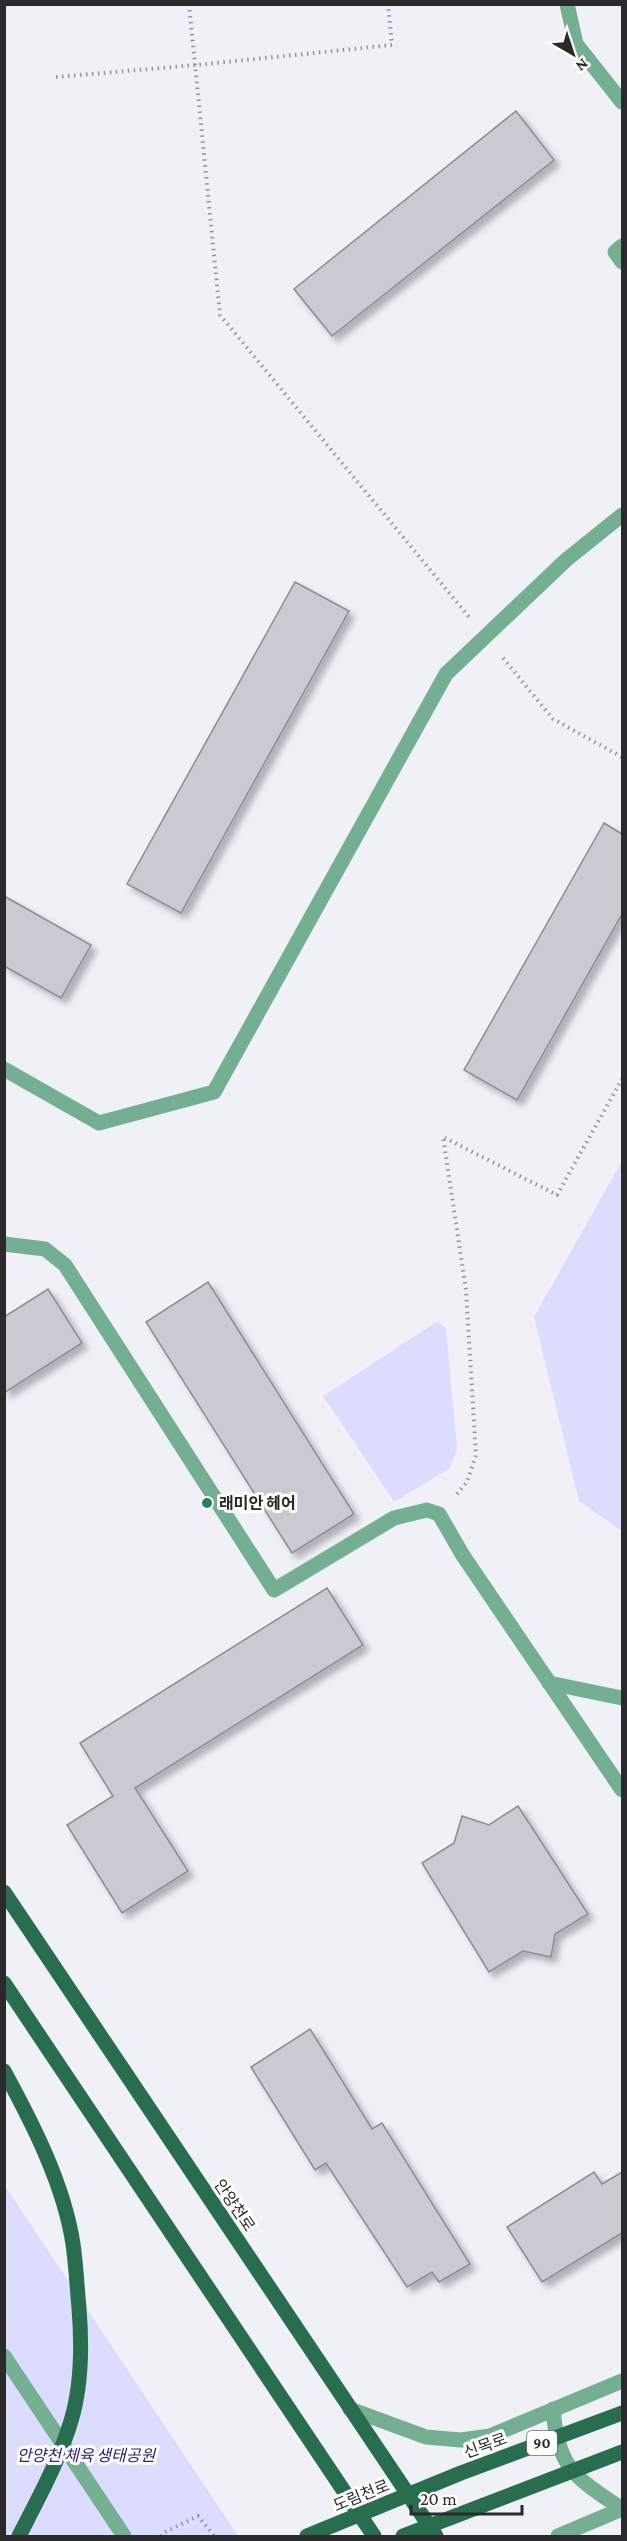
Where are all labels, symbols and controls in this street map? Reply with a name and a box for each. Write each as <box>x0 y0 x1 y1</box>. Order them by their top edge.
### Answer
north arrow <box>543 24 603 84</box>
text: N <box>572 55 592 75</box>
place label: 래미안 헤어 <box>219 1495 296 1512</box>
marker: 래미안 헤어 <box>200 1496 214 1510</box>
street label: 안양천로 <box>211 2176 258 2235</box>
street label: 신목로 <box>462 2430 509 2461</box>
road number: 90 <box>527 2431 557 2455</box>
park label: 안양천 체육 생태공원 <box>17 2447 157 2464</box>
street label: 도림천로 <box>331 2476 392 2514</box>
scale bar <box>411 2478 522 2516</box>
text: 20 m <box>420 2489 457 2509</box>

